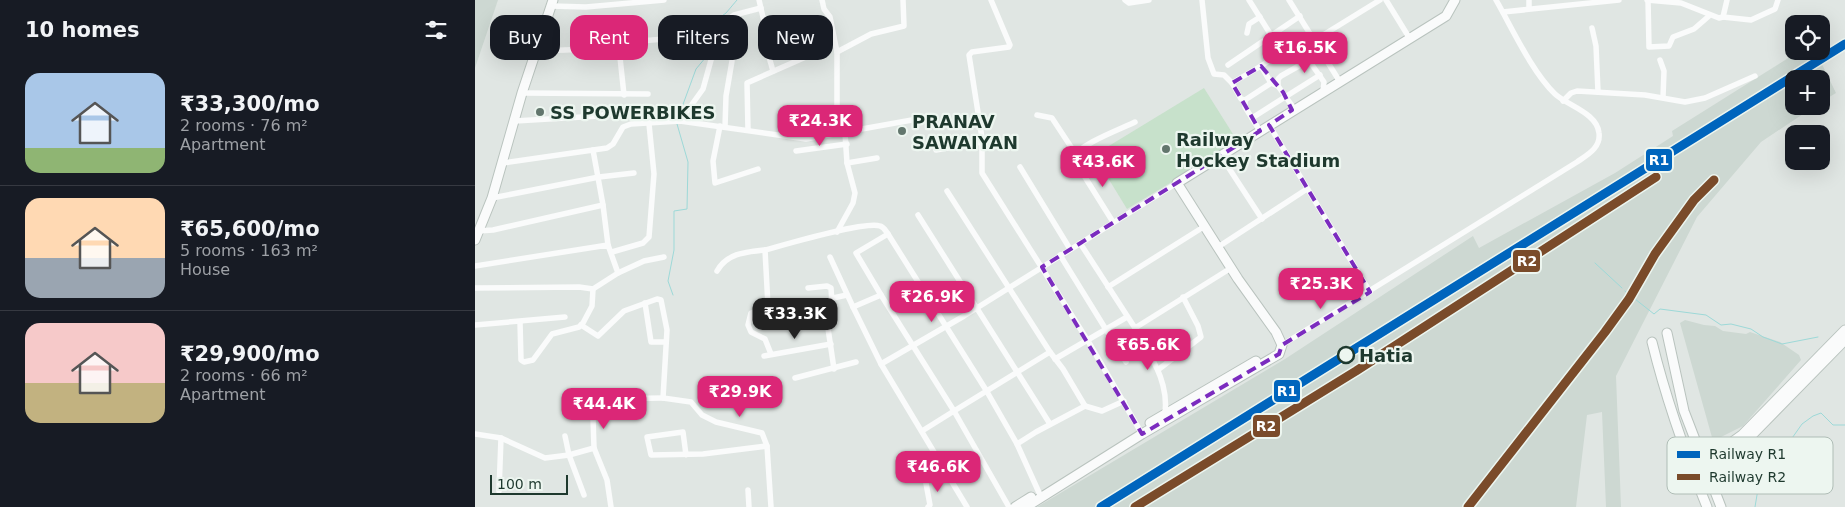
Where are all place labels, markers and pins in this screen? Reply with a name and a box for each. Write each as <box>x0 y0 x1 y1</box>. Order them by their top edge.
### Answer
pin: ₹16.5K <box>1264 32 1346 74</box>
place label: SS POWERBIKES <box>550 102 716 123</box>
pin: ₹24.3K <box>779 104 861 147</box>
marker: SS POWERBIKES <box>534 106 546 118</box>
place label: PRANAV SAWAIYAN <box>912 111 1018 153</box>
marker: PRANAV SAWAIYAN <box>896 125 908 137</box>
place label: Railway Hockey Stadium <box>1176 129 1340 171</box>
marker: Railway Hockey Stadium <box>1160 143 1172 155</box>
pin: ₹43.6K <box>1062 146 1144 188</box>
pin: ₹25.3K <box>1280 268 1362 310</box>
pin: ₹26.9K <box>891 280 973 323</box>
pin: ₹33.3K <box>754 298 836 340</box>
pin: ₹65.6K <box>1107 328 1189 371</box>
place label: Hatia <box>1359 345 1413 366</box>
marker: Hatia <box>1337 346 1355 364</box>
pin: ₹29.9K <box>699 376 781 418</box>
pin: ₹44.4K <box>563 388 645 430</box>
pin: ₹46.6K <box>897 450 979 493</box>

